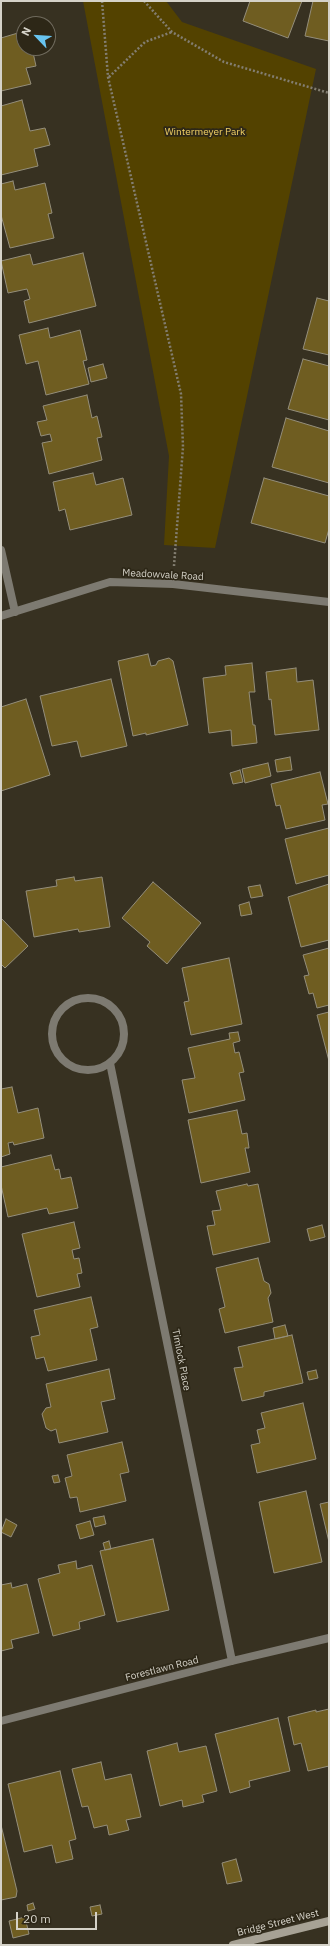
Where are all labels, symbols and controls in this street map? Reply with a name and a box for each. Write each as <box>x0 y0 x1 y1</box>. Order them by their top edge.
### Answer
north arrow <box>16 16 56 56</box>
text: N <box>18 25 34 38</box>
park label: Wintermeyer Park <box>165 126 245 138</box>
street label: Meadowvale Road <box>122 567 204 583</box>
street label: Timlock Place <box>169 1328 193 1392</box>
street label: Forestlawn Road <box>124 1654 200 1684</box>
scale bar <box>18 1904 99 1930</box>
street label: Bridge Street West <box>236 1907 320 1939</box>
text: 20 m <box>23 1911 51 1926</box>

